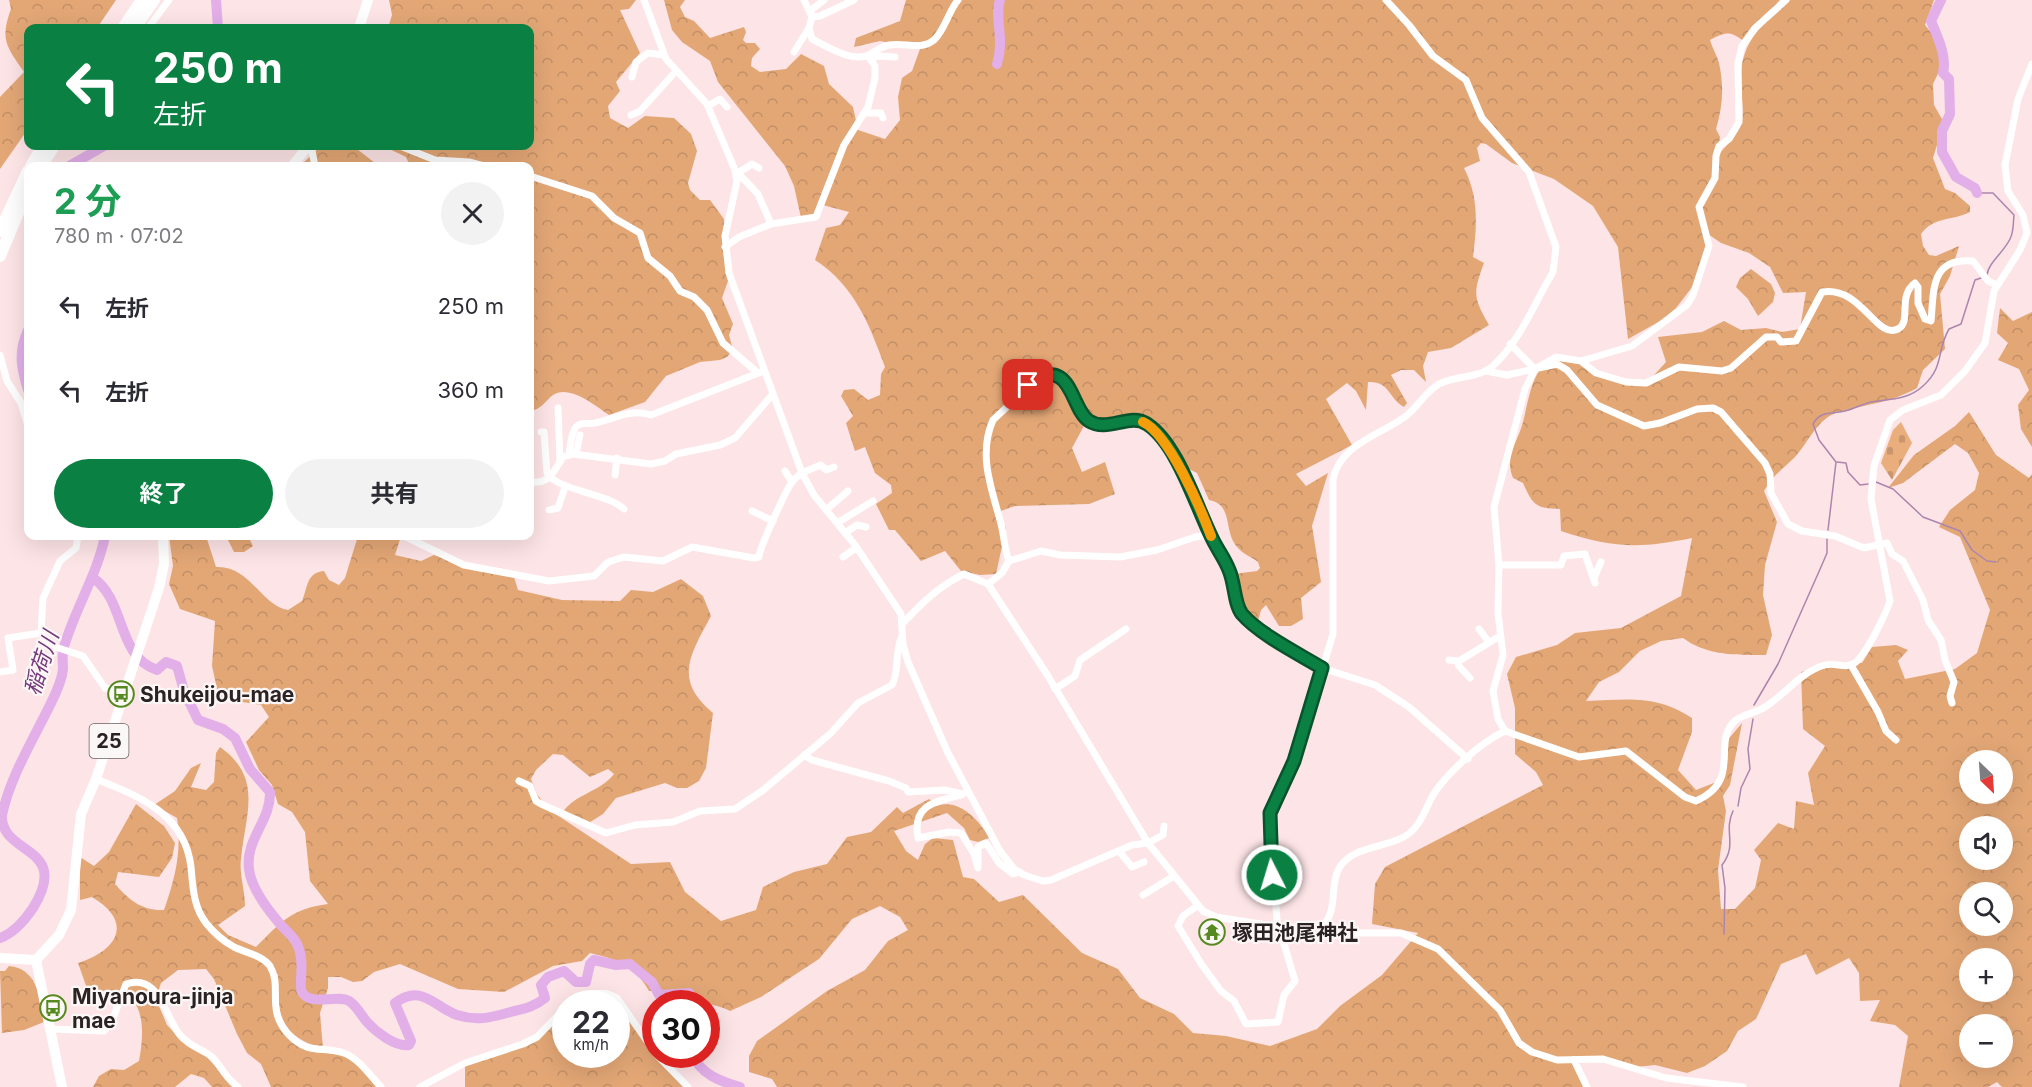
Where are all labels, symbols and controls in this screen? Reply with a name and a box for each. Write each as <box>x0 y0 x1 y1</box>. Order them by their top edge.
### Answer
text: 250 m <box>153 42 283 93</box>
icon: left <box>54 48 132 126</box>
text: 左折 <box>153 98 207 131</box>
text: 2 分 <box>54 179 121 223</box>
button: close <box>441 182 504 245</box>
text: 780 m · 07:02 <box>54 224 184 248</box>
icon: left <box>54 290 87 323</box>
text: 250 m <box>438 293 504 319</box>
text: 左折 <box>105 295 149 321</box>
pin <box>1002 359 1053 410</box>
icon: arrive <box>1011 368 1044 401</box>
icon: left <box>54 374 87 407</box>
text: 360 m <box>437 377 504 403</box>
text: 左折 <box>105 379 149 405</box>
button: 終了 <box>54 459 273 528</box>
button: 共有 <box>285 459 504 528</box>
water label: 稲荷川 <box>18 626 64 698</box>
bus stop icon: Shukeijou-mae <box>106 679 136 709</box>
place label: Shukeijou-mae <box>140 682 294 707</box>
road number: 25 <box>90 724 128 758</box>
north arrow <box>1959 750 2013 804</box>
map controls <box>1959 750 2013 1068</box>
button: sound <box>1959 816 2013 870</box>
position arrow <box>1240 843 1304 907</box>
button: search <box>1959 882 2013 936</box>
temple icon: 塚田池尾神社 <box>1197 917 1227 947</box>
place label: 塚田池尾神社 <box>1232 920 1358 945</box>
button: + <box>1959 948 2013 1002</box>
place label: Miyanoura-jinja mae <box>72 984 234 1033</box>
speed limit sign: 30 <box>642 990 720 1068</box>
bus stop icon: Miyanoura-jinja mae <box>38 993 68 1023</box>
text: 22 <box>572 1004 610 1040</box>
button: − <box>1959 1014 2013 1068</box>
text: km/h <box>573 1035 609 1054</box>

